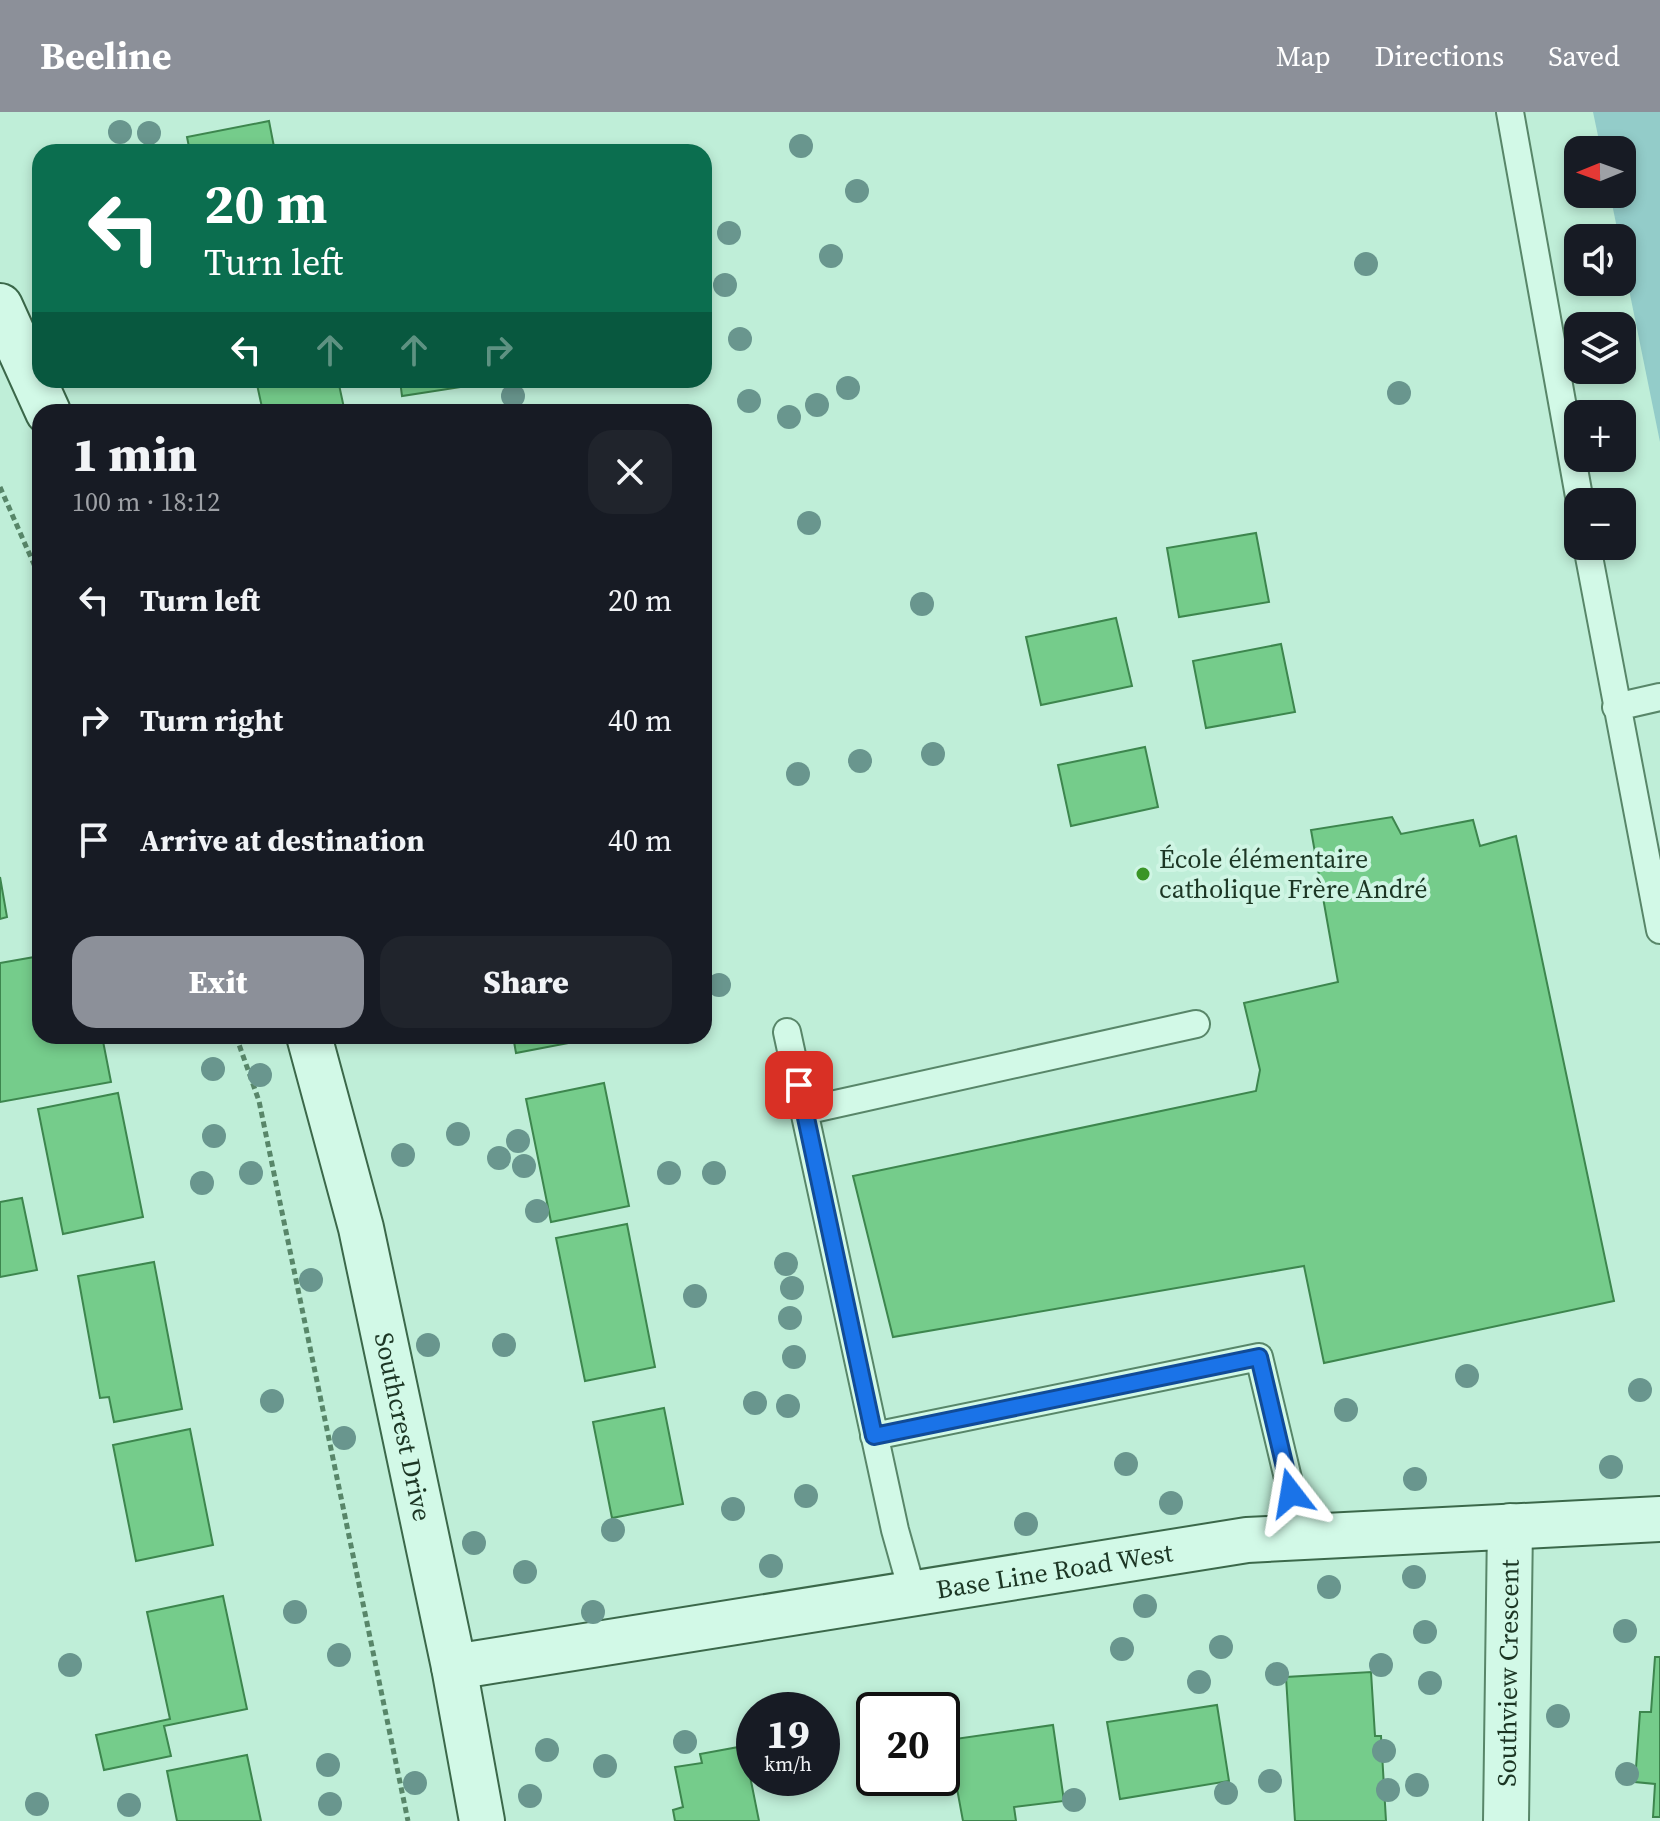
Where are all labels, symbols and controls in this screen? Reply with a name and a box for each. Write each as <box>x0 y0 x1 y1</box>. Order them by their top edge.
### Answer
text: Beeline <box>40 30 171 82</box>
text: Map <box>1276 37 1331 75</box>
text: Directions <box>1375 37 1504 75</box>
text: Saved <box>1548 37 1620 75</box>
north arrow <box>1564 136 1636 208</box>
map controls <box>1564 136 1636 560</box>
text: 20 m <box>204 165 327 242</box>
icon: left <box>72 176 176 280</box>
button: sound <box>1564 224 1636 296</box>
text: Turn left <box>204 238 343 287</box>
button: layers <box>1564 312 1636 384</box>
icon: left <box>224 328 268 372</box>
icon: ahead <box>308 328 352 372</box>
icon: ahead <box>392 328 436 372</box>
icon: right <box>476 328 520 372</box>
button: + <box>1564 400 1636 472</box>
text: 1 min <box>72 421 197 487</box>
button: close <box>588 430 672 514</box>
text: 100 m · 18:12 <box>72 484 220 520</box>
button: − <box>1564 488 1636 560</box>
icon: left <box>72 578 116 622</box>
text: Turn left <box>140 580 260 621</box>
text: 20 m <box>608 580 672 621</box>
icon: right <box>72 698 116 742</box>
text: Turn right <box>140 700 283 741</box>
text: 40 m <box>608 700 672 741</box>
icon: arrive <box>72 818 116 862</box>
text: Arrive at destination <box>140 820 425 861</box>
text: 40 m <box>608 820 672 861</box>
place label: École élémentaire catholique Frère André <box>1159 841 1428 907</box>
marker: École élémentaire catholique Frère André <box>1134 865 1152 883</box>
button: Exit <box>72 936 364 1028</box>
button: Share <box>380 936 672 1028</box>
pin <box>765 1051 833 1119</box>
icon: arrive <box>777 1063 821 1107</box>
street label: Southcrest Drive <box>366 1329 441 1524</box>
position arrow <box>1249 1451 1333 1535</box>
street label: Base Line Road West <box>934 1534 1176 1608</box>
street label: Southview Crescent <box>1488 1559 1528 1787</box>
speed limit sign: 20 <box>856 1692 960 1796</box>
text: 19 <box>766 1707 810 1761</box>
text: km/h <box>764 1750 812 1778</box>

